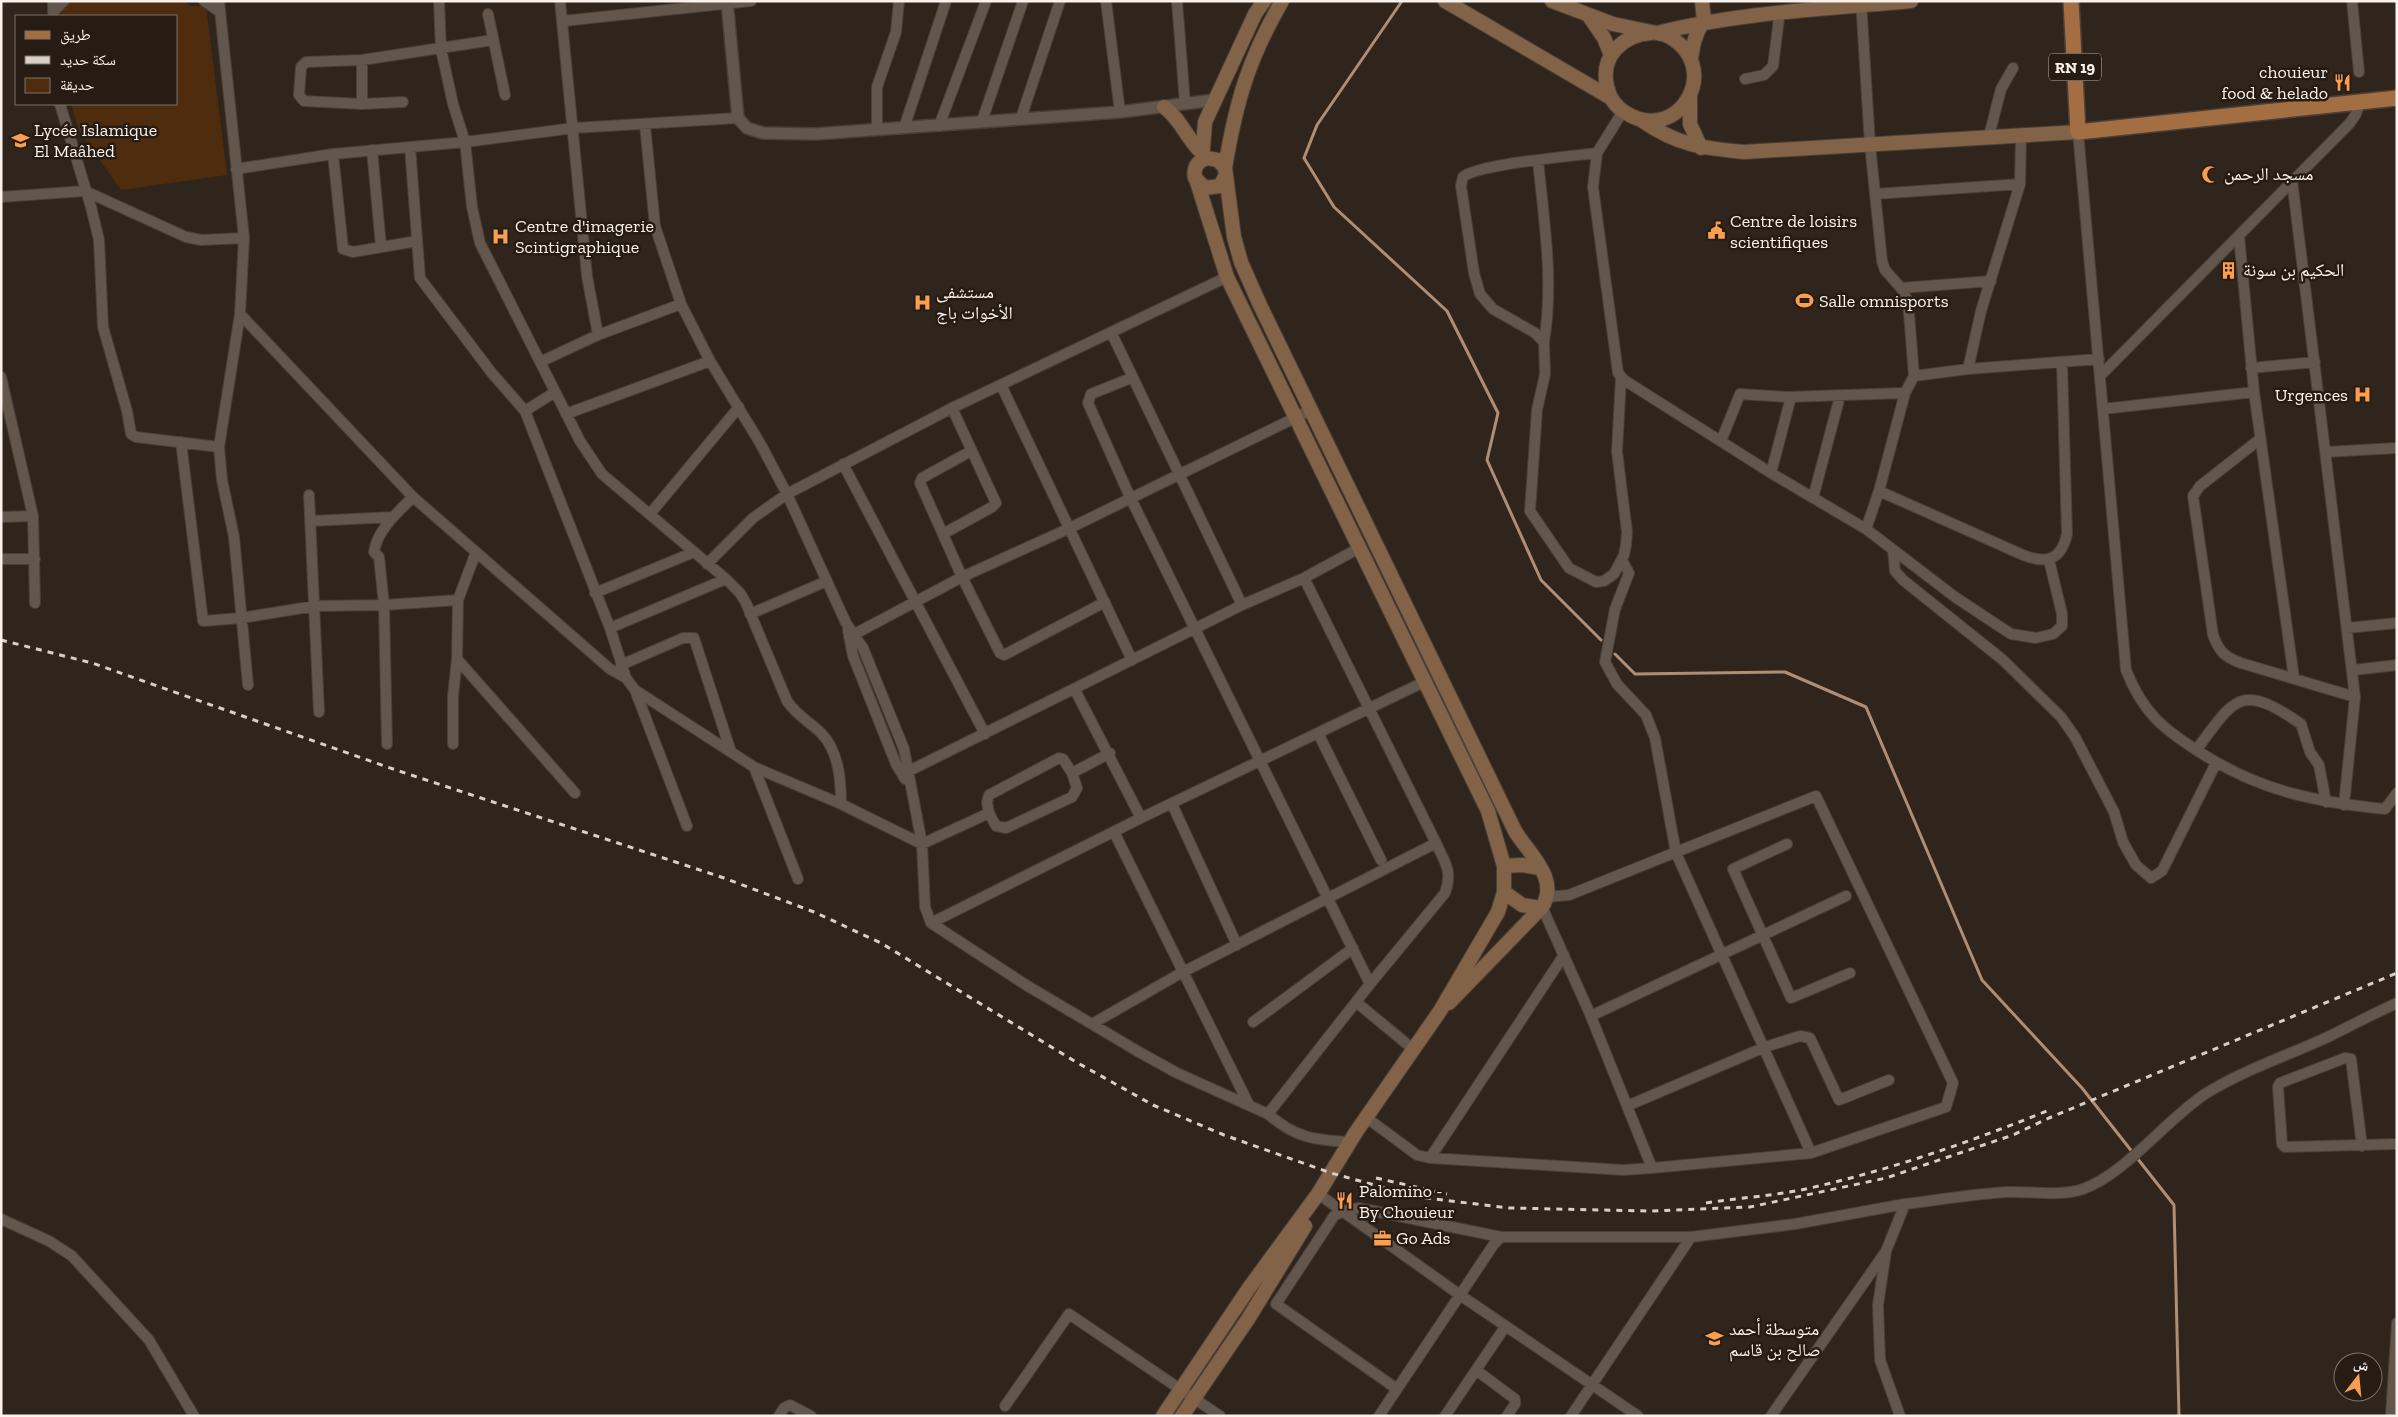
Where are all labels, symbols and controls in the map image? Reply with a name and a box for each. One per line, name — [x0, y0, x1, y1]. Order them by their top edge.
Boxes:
legend — [15, 15, 178, 105]
text: طريق — [60, 26, 91, 45]
text: سكة حديد — [60, 51, 116, 69]
road number: RN 19 — [2049, 54, 2101, 80]
place label: chouieur food & helado — [2222, 61, 2328, 104]
restaurant icon: chouieur food & helado — [2332, 72, 2352, 92]
text: حديقة — [60, 76, 95, 94]
place label: Lycée Islamique El Maâhed — [34, 119, 157, 162]
school or university icon: Lycée Islamique El Maâhed — [10, 130, 30, 150]
place label: مسجد الرحمن — [2224, 163, 2314, 185]
mosque icon: مسجد الرحمن — [2200, 164, 2220, 184]
place label: Centre de loisirs scientifiques — [1730, 210, 1857, 253]
place label: Centre d'imagerie Scintigraphique — [515, 215, 654, 258]
public building icon: Centre de loisirs scientifiques — [1706, 221, 1726, 241]
hospital icon: Centre d'imagerie Scintigraphique — [491, 226, 511, 246]
place label: الحكيم بن سونة — [2243, 259, 2344, 282]
building icon: الحكيم بن سونة — [2219, 260, 2239, 280]
place label: مستشفى الأخوات باج — [936, 281, 1013, 325]
place label: Salle omnisports — [1819, 290, 1949, 312]
sports icon: Salle omnisports — [1795, 291, 1815, 311]
hospital icon: مستشفى الأخوات باج — [912, 292, 932, 312]
place label: Urgences — [2275, 384, 2348, 406]
hospital icon: Urgences — [2352, 385, 2372, 405]
place label: Palomino - By Chouieur — [1359, 1180, 1455, 1223]
restaurant icon: Palomino - By Chouieur — [1335, 1191, 1355, 1211]
place label: Go Ads — [1396, 1227, 1451, 1249]
office icon: Go Ads — [1372, 1228, 1392, 1248]
place label: متوسطة أحمد صالح بن قاسم — [1729, 1318, 1821, 1362]
school or university icon: متوسطة أحمد صالح بن قاسم — [1705, 1329, 1725, 1349]
north arrow — [2333, 1352, 2383, 1402]
text: ش — [2352, 1355, 2371, 1375]

